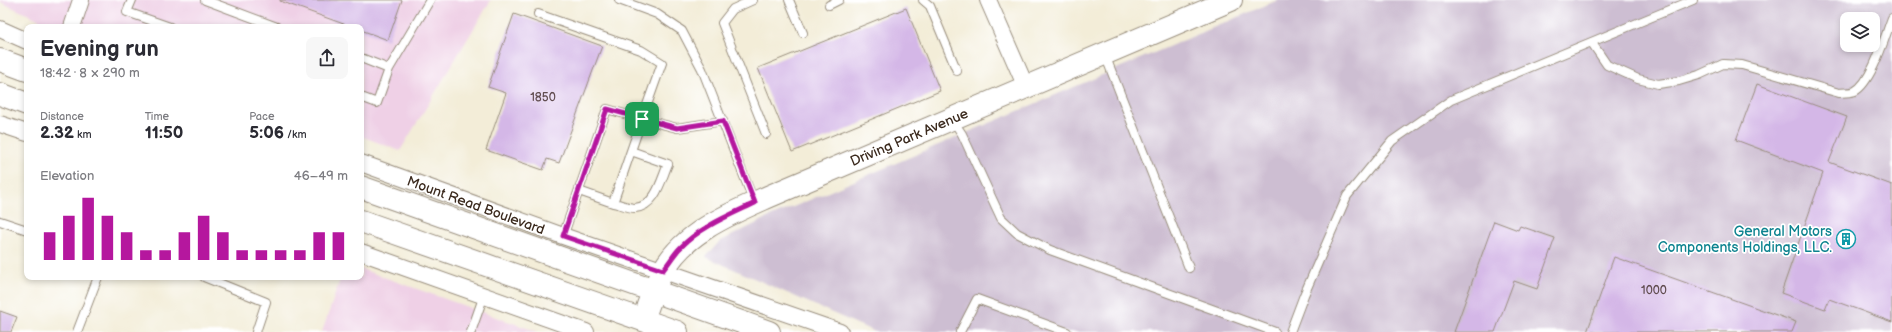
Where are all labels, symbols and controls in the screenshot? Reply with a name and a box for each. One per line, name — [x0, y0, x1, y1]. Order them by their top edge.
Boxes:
map controls — [1840, 12, 1880, 52]
button: layers — [1840, 12, 1880, 52]
text: Evening run — [40, 36, 159, 63]
button: share — [306, 37, 348, 79]
text: 18:42 · 8 × 290 m — [40, 65, 140, 81]
house number: 1850 — [530, 90, 556, 105]
pin — [625, 102, 659, 136]
street label: Driving Park Avenue — [848, 105, 971, 170]
icon: arrive — [631, 108, 653, 130]
text: Distance — [40, 110, 84, 123]
text: Time — [145, 110, 169, 123]
text: Pace — [249, 110, 274, 123]
text: 2.32 — [40, 123, 74, 143]
text: 11:50 — [145, 123, 183, 143]
text: 5:06 — [249, 123, 284, 143]
text: km — [74, 128, 92, 141]
text: /km — [284, 128, 307, 141]
text: Elevation — [40, 168, 94, 184]
text: 46–49 m — [294, 168, 348, 184]
street label: Mount Read Boulevard — [405, 173, 547, 238]
place label: General Motors Components Holdings, LLC. — [1658, 223, 1832, 256]
building icon: General Motors Components Holdings, LLC. — [1835, 228, 1857, 250]
house number: 1000 — [1641, 283, 1667, 298]

